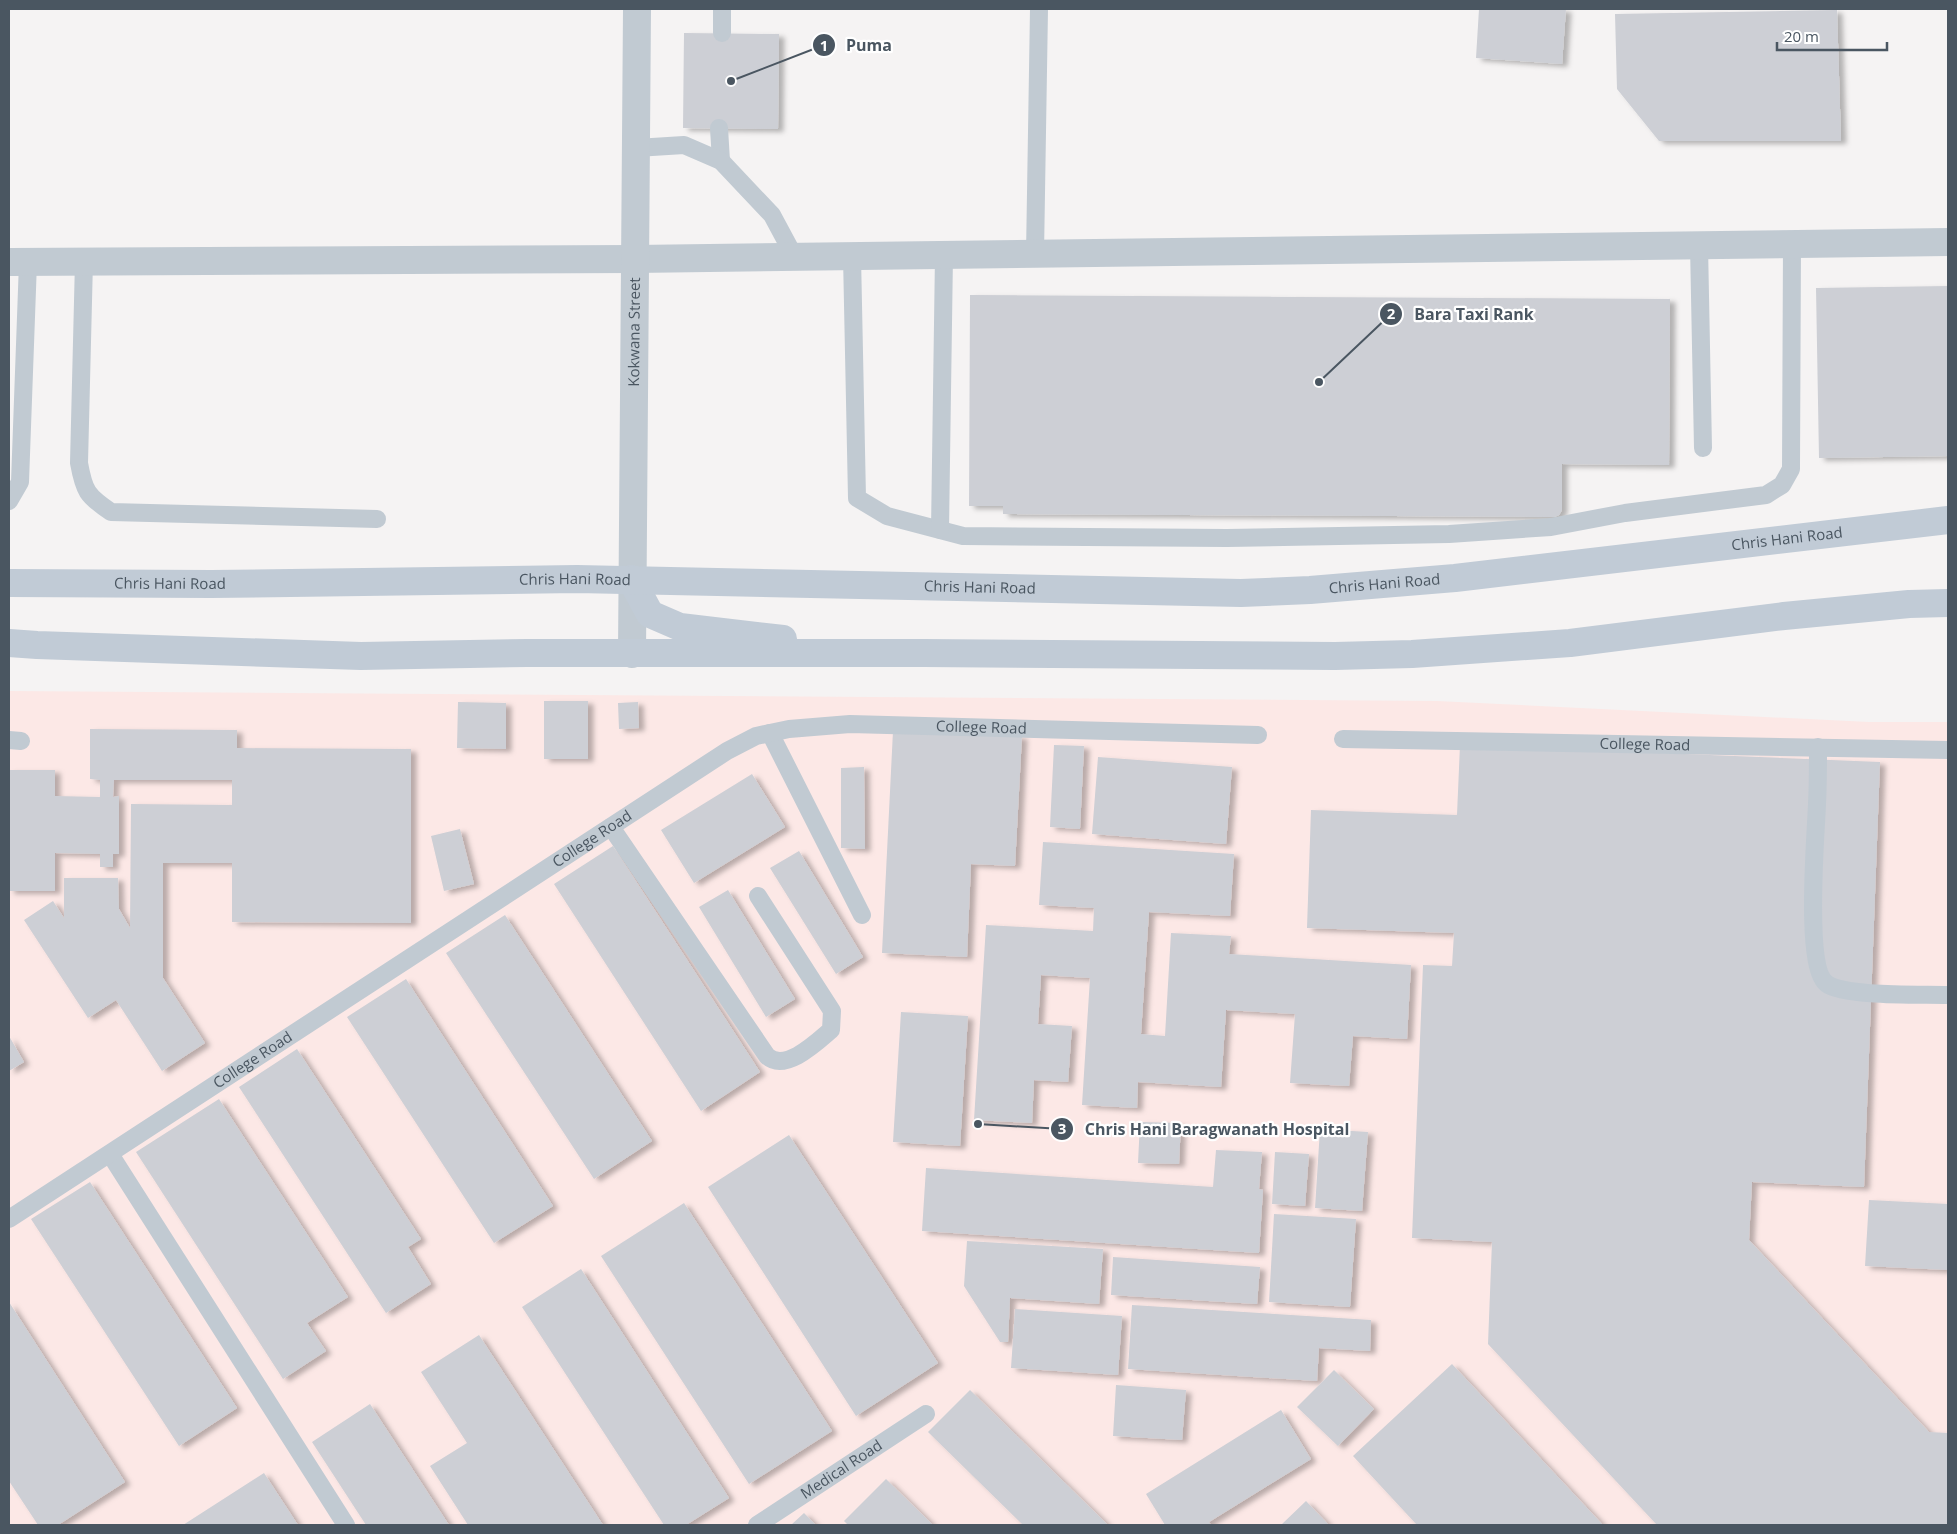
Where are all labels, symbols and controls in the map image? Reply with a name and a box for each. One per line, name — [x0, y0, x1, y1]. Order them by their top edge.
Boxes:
scale bar — [1777, 20, 1887, 52]
text: 20 m — [1784, 26, 1819, 46]
callout: Puma — [811, 30, 902, 61]
text: Puma — [846, 34, 892, 56]
text: 1 — [820, 35, 828, 55]
street label: Kokwana Street — [623, 277, 644, 387]
callout: Bara Taxi Rank — [1379, 299, 1543, 330]
text: 2 — [1387, 303, 1396, 323]
text: Bara Taxi Rank — [1414, 303, 1534, 325]
street label: Chris Hani Road — [1730, 521, 1844, 554]
street label: Chris Hani Road — [519, 568, 631, 589]
street label: Chris Hani Road — [1328, 568, 1441, 597]
street label: Chris Hani Road — [114, 573, 226, 593]
street label: Chris Hani Road — [924, 575, 1036, 598]
street label: College Road — [936, 715, 1027, 738]
street label: College Road — [1599, 733, 1691, 754]
street label: College Road — [548, 805, 635, 871]
street label: College Road — [209, 1026, 296, 1092]
callout: Chris Hani Baragwanath Hospital — [1049, 1114, 1359, 1145]
text: 3 — [1058, 1118, 1066, 1138]
text: Chris Hani Baragwanath Hospital — [1085, 1118, 1349, 1140]
street label: Medical Road — [796, 1435, 886, 1503]

